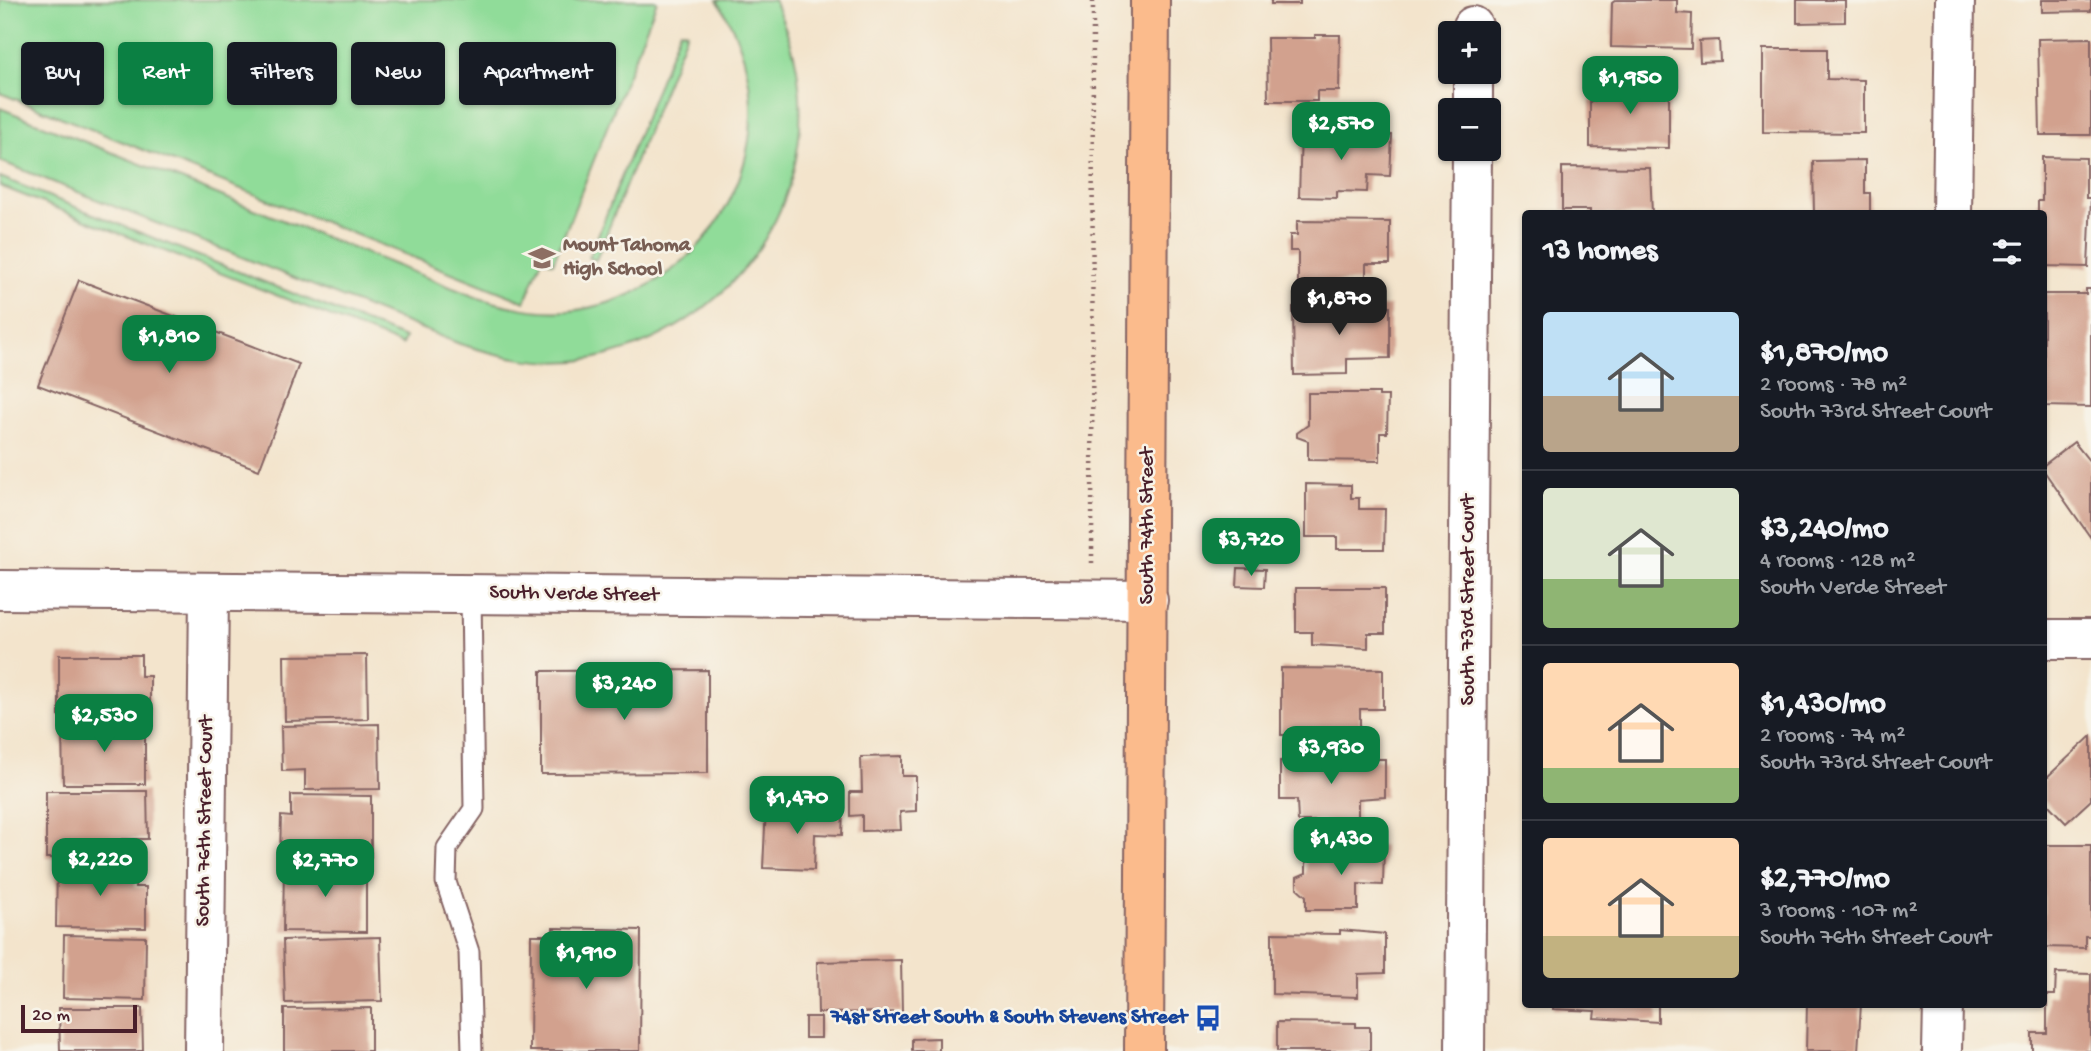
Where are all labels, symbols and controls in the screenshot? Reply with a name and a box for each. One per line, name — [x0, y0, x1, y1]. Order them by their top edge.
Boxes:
map controls — [1438, 21, 1501, 161]
button: + — [1438, 21, 1501, 84]
chip: Buy — [21, 42, 104, 105]
chip: Rent — [118, 42, 213, 105]
chip: Filters — [227, 42, 337, 105]
chip: New — [351, 42, 445, 105]
chip: Apartment — [459, 42, 616, 105]
pin: $1,950 — [1573, 57, 1687, 116]
text: $1,950 — [1598, 65, 1662, 92]
button: − — [1438, 98, 1501, 161]
pin: $2,570 — [1284, 102, 1398, 162]
text: $2,570 — [1308, 111, 1374, 138]
icon: filters — [1988, 233, 2026, 271]
place label: Mount Tahoma High School — [563, 234, 692, 283]
text: 13 homes — [1543, 235, 1657, 270]
school or university icon: Mount Tahoma High School — [527, 243, 557, 273]
pin: $1,870 — [1282, 278, 1396, 337]
text: $1,870 — [1307, 286, 1371, 313]
pin: $1,810 — [112, 316, 226, 375]
text: $1,810 — [138, 324, 200, 351]
text: $1,870/mo — [1760, 337, 1888, 372]
icon: home — [1599, 340, 1683, 424]
text: 2 rooms · 78 m² — [1760, 372, 1907, 399]
text: South 73rd Street Court — [1760, 399, 1991, 426]
street label: South 74th Street — [1136, 445, 1161, 605]
street label: South 73rd Street Court — [1457, 492, 1482, 705]
text: $3,240/mo — [1760, 513, 1888, 548]
icon: home — [1599, 516, 1683, 600]
pin: $3,720 — [1194, 518, 1308, 578]
text: $3,720 — [1218, 527, 1284, 554]
text: 4 rooms · 128 m² — [1760, 548, 1915, 575]
text: South Verde Street — [1760, 575, 1946, 602]
street label: South Verde Street — [489, 581, 661, 609]
pin: $3,240 — [567, 662, 681, 722]
text: $3,240 — [592, 671, 656, 698]
text: $1,430/mo — [1760, 688, 1886, 723]
icon: home — [1599, 691, 1683, 775]
pin: $2,530 — [47, 694, 161, 754]
text: $2,530 — [71, 703, 137, 730]
street label: South 76th Street Court — [192, 713, 220, 927]
text: 2 rooms · 74 m² — [1760, 723, 1905, 750]
pin: $3,930 — [1274, 726, 1388, 786]
text: $3,930 — [1298, 735, 1364, 762]
text: South 73rd Street Court — [1760, 750, 1991, 777]
pin: $1,470 — [740, 776, 854, 836]
text: $1,470 — [766, 785, 828, 812]
pin: $1,430 — [1284, 818, 1398, 877]
text: $1,430 — [1310, 826, 1372, 853]
pin: $2,220 — [43, 838, 157, 898]
pin: $2,770 — [268, 839, 382, 899]
text: $2,220 — [68, 847, 132, 874]
text: $2,770 — [292, 848, 358, 875]
text: $2,770/mo — [1760, 863, 1890, 898]
icon: home — [1599, 866, 1683, 950]
text: 3 rooms · 107 m² — [1760, 898, 1918, 925]
text: South 76th Street Court — [1760, 925, 1991, 952]
pin: $1,910 — [529, 932, 643, 991]
text: $1,910 — [556, 940, 616, 967]
scale bar — [21, 1002, 136, 1034]
bus stop icon: 74st Street South & South Stevens Street — [1193, 1003, 1223, 1033]
text: 20 m — [32, 1005, 70, 1028]
place label: 74st Street South & South Stevens Street — [830, 1006, 1189, 1031]

